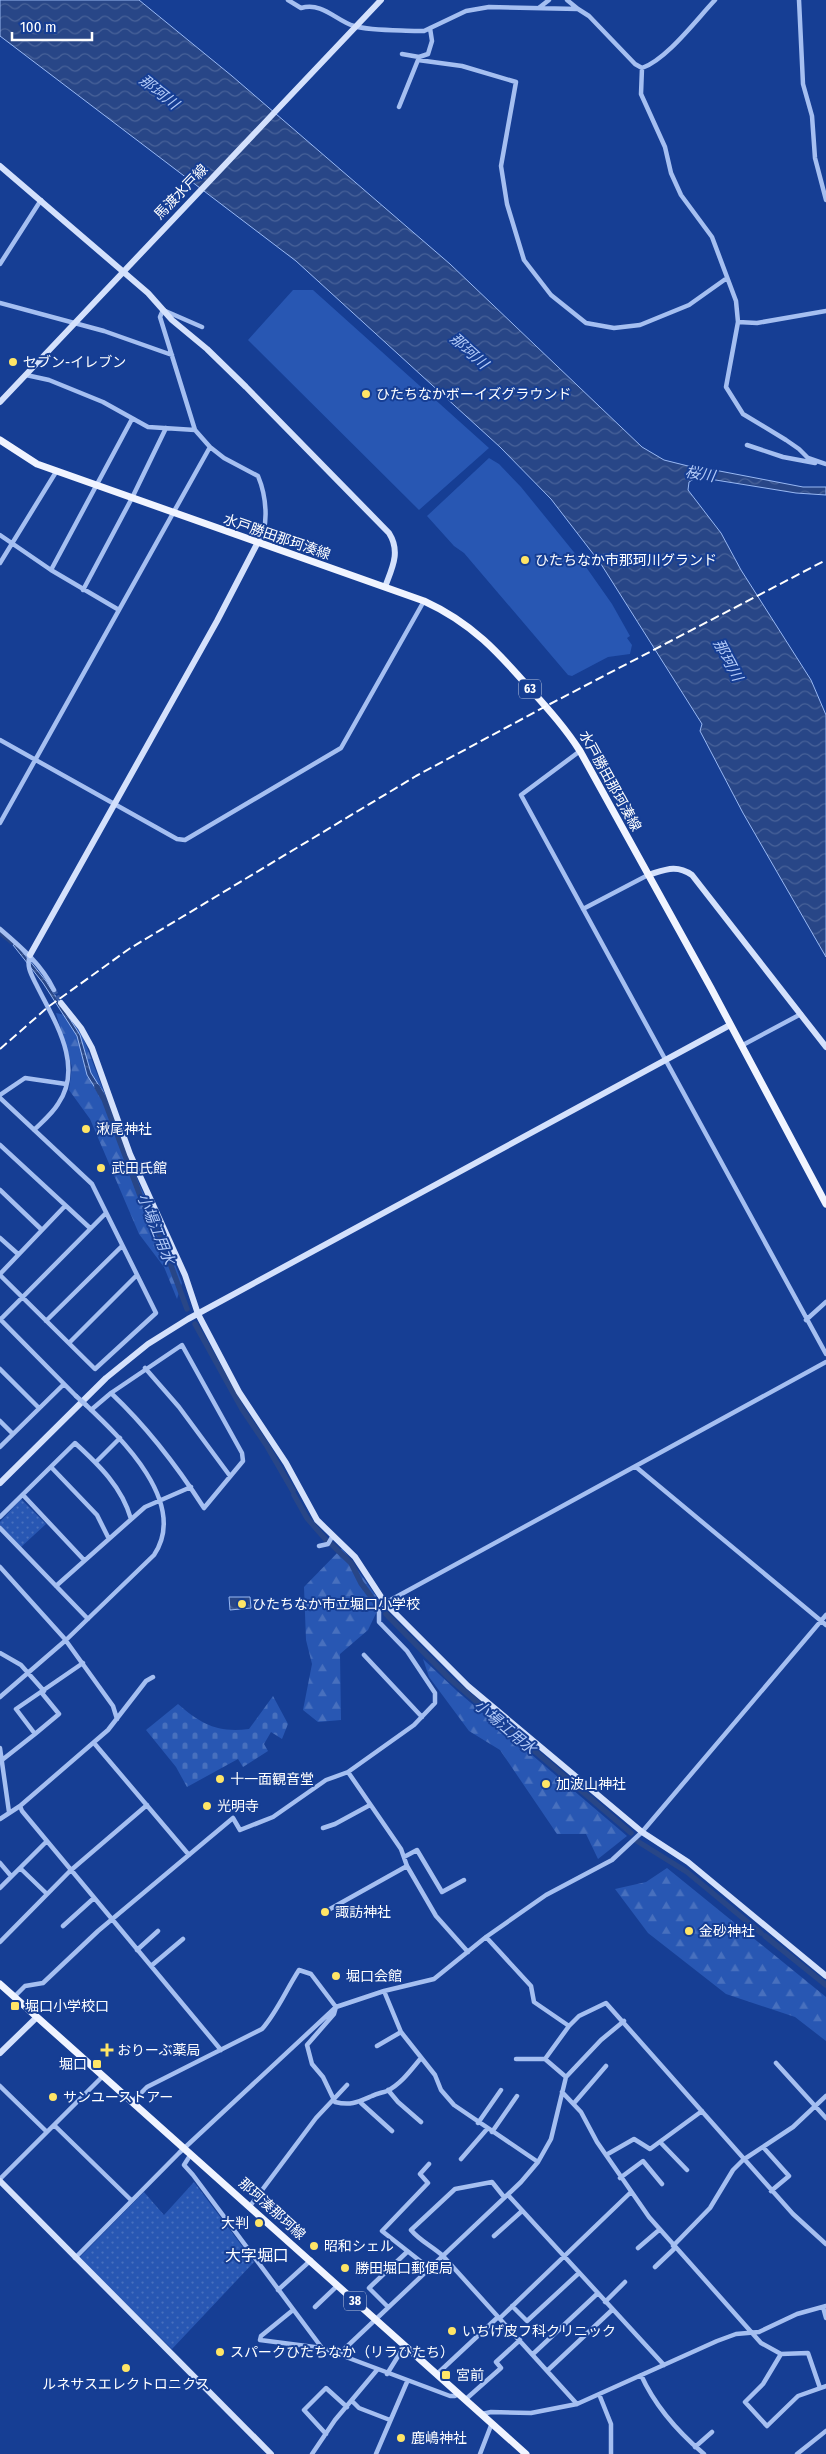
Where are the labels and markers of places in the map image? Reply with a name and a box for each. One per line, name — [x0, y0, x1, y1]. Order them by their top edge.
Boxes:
place label: セブン-イレブン — [23, 354, 126, 371]
marker: セブン-イレブン — [7, 356, 19, 368]
place label: ひたちなかボーイズグラウンド — [376, 386, 572, 403]
marker: ひたちなかボーイズグラウンド — [360, 388, 372, 400]
place label: ひたちなか市那珂川グランド — [535, 552, 717, 569]
marker: ひたちなか市那珂川グランド — [519, 554, 531, 566]
place label: 湫尾神社 — [96, 1121, 152, 1138]
marker: 湫尾神社 — [80, 1123, 92, 1135]
place label: 武田氏館 — [111, 1160, 167, 1177]
marker: 武田氏館 — [95, 1162, 107, 1174]
place label: ひたちなか市立堀口小学校 — [252, 1596, 420, 1613]
marker: ひたちなか市立堀口小学校 — [236, 1598, 248, 1610]
place label: 十一面観音堂 — [230, 1771, 314, 1788]
marker: 十一面観音堂 — [214, 1773, 226, 1785]
place label: 加波山神社 — [556, 1776, 626, 1793]
marker: 加波山神社 — [540, 1778, 552, 1790]
place label: 光明寺 — [217, 1798, 259, 1815]
marker: 光明寺 — [201, 1800, 213, 1812]
place label: 諏訪神社 — [335, 1904, 391, 1921]
marker: 諏訪神社 — [319, 1906, 331, 1918]
place label: 金砂神社 — [699, 1923, 755, 1940]
marker: 金砂神社 — [683, 1925, 695, 1937]
place label: 堀口会館 — [346, 1968, 402, 1985]
marker: 堀口会館 — [330, 1970, 342, 1982]
place label: 堀口小学校口 — [25, 1998, 109, 2015]
marker: 堀口小学校口 — [9, 2000, 21, 2012]
place label: おりーぶ薬局 — [117, 2042, 200, 2059]
marker: おりーぶ薬局 — [101, 2044, 113, 2056]
place label: 堀口 — [59, 2056, 87, 2073]
marker: 堀口 — [91, 2058, 103, 2070]
place label: サンユーストアー — [63, 2089, 173, 2106]
marker: サンユーストアー — [47, 2091, 59, 2103]
place label: 大判 — [221, 2215, 249, 2232]
marker: 大判 — [253, 2217, 265, 2229]
place label: 昭和シェル — [324, 2238, 394, 2255]
marker: 昭和シェル — [308, 2240, 320, 2252]
place label: 勝田堀口郵便局 — [355, 2260, 453, 2277]
marker: 勝田堀口郵便局 — [339, 2262, 351, 2274]
place label: いちげ皮フ科クリニック — [462, 2323, 616, 2340]
marker: いちげ皮フ科クリニック — [446, 2325, 458, 2337]
place label: スパークひたちなか（リラひたち） — [230, 2344, 454, 2361]
marker: スパークひたちなか（リラひたち） — [214, 2346, 226, 2358]
marker: ルネサスエレクトロニクス — [120, 2362, 132, 2374]
place label: 宮前 — [456, 2367, 484, 2384]
marker: 宮前 — [440, 2369, 452, 2381]
place label: ルネサスエレクトロニクス — [42, 2376, 210, 2393]
place label: 鹿嶋神社 — [411, 2430, 467, 2447]
marker: 鹿嶋神社 — [395, 2432, 407, 2444]

